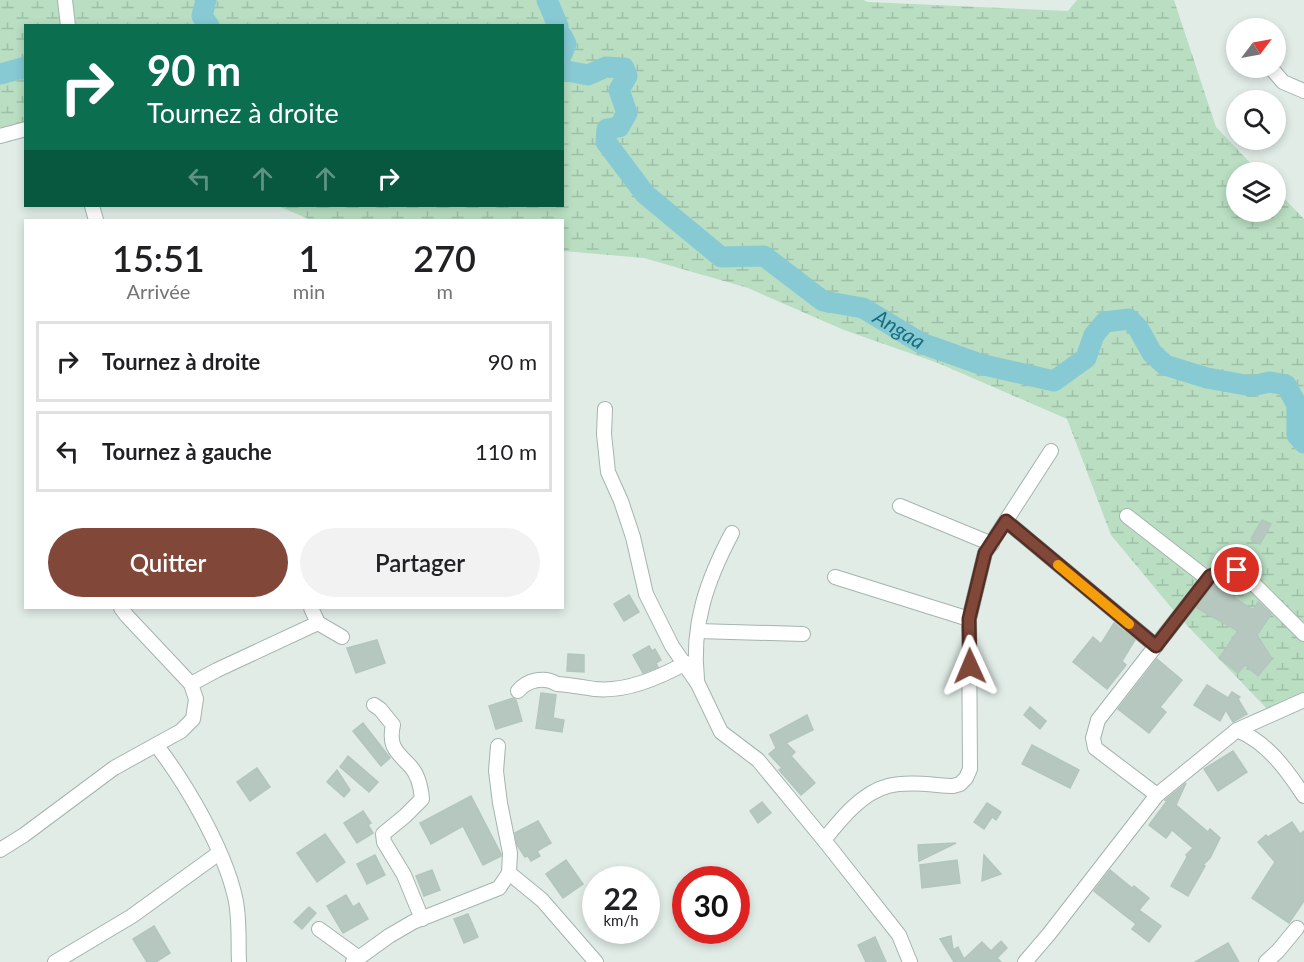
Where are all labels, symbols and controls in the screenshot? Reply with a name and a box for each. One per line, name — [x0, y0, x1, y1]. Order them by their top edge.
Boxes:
north arrow — [1226, 18, 1286, 78]
map controls — [1226, 18, 1286, 222]
text: 90 m — [147, 45, 241, 95]
icon: right — [48, 48, 126, 126]
button: search — [1226, 90, 1286, 150]
text: Tournez à droite — [147, 96, 339, 129]
icon: left — [183, 162, 216, 195]
icon: ahead — [246, 162, 279, 195]
icon: ahead — [309, 162, 342, 195]
icon: right — [372, 162, 405, 195]
button: layers — [1226, 162, 1286, 222]
text: 15:51 — [112, 236, 205, 280]
text: 1 — [299, 236, 319, 280]
text: 270 — [413, 236, 476, 280]
text: Arrivée — [126, 279, 190, 303]
text: min — [293, 279, 325, 303]
text: m — [436, 279, 453, 303]
water label: Angaa — [868, 303, 930, 353]
icon: right — [51, 345, 84, 378]
text: Tournez à droite — [102, 348, 260, 375]
text: 90 m — [488, 348, 537, 375]
icon: left — [51, 435, 84, 468]
text: Tournez à gauche — [102, 438, 272, 465]
text: 110 m — [475, 438, 537, 465]
button: Quitter — [48, 528, 288, 597]
button: Partager — [300, 528, 540, 597]
pin — [1211, 544, 1262, 595]
icon: arrive — [1220, 553, 1253, 586]
position arrow — [938, 634, 1002, 698]
speed limit sign: 30 — [672, 866, 750, 944]
text: 22 — [604, 880, 638, 916]
text: km/h — [603, 911, 639, 929]

